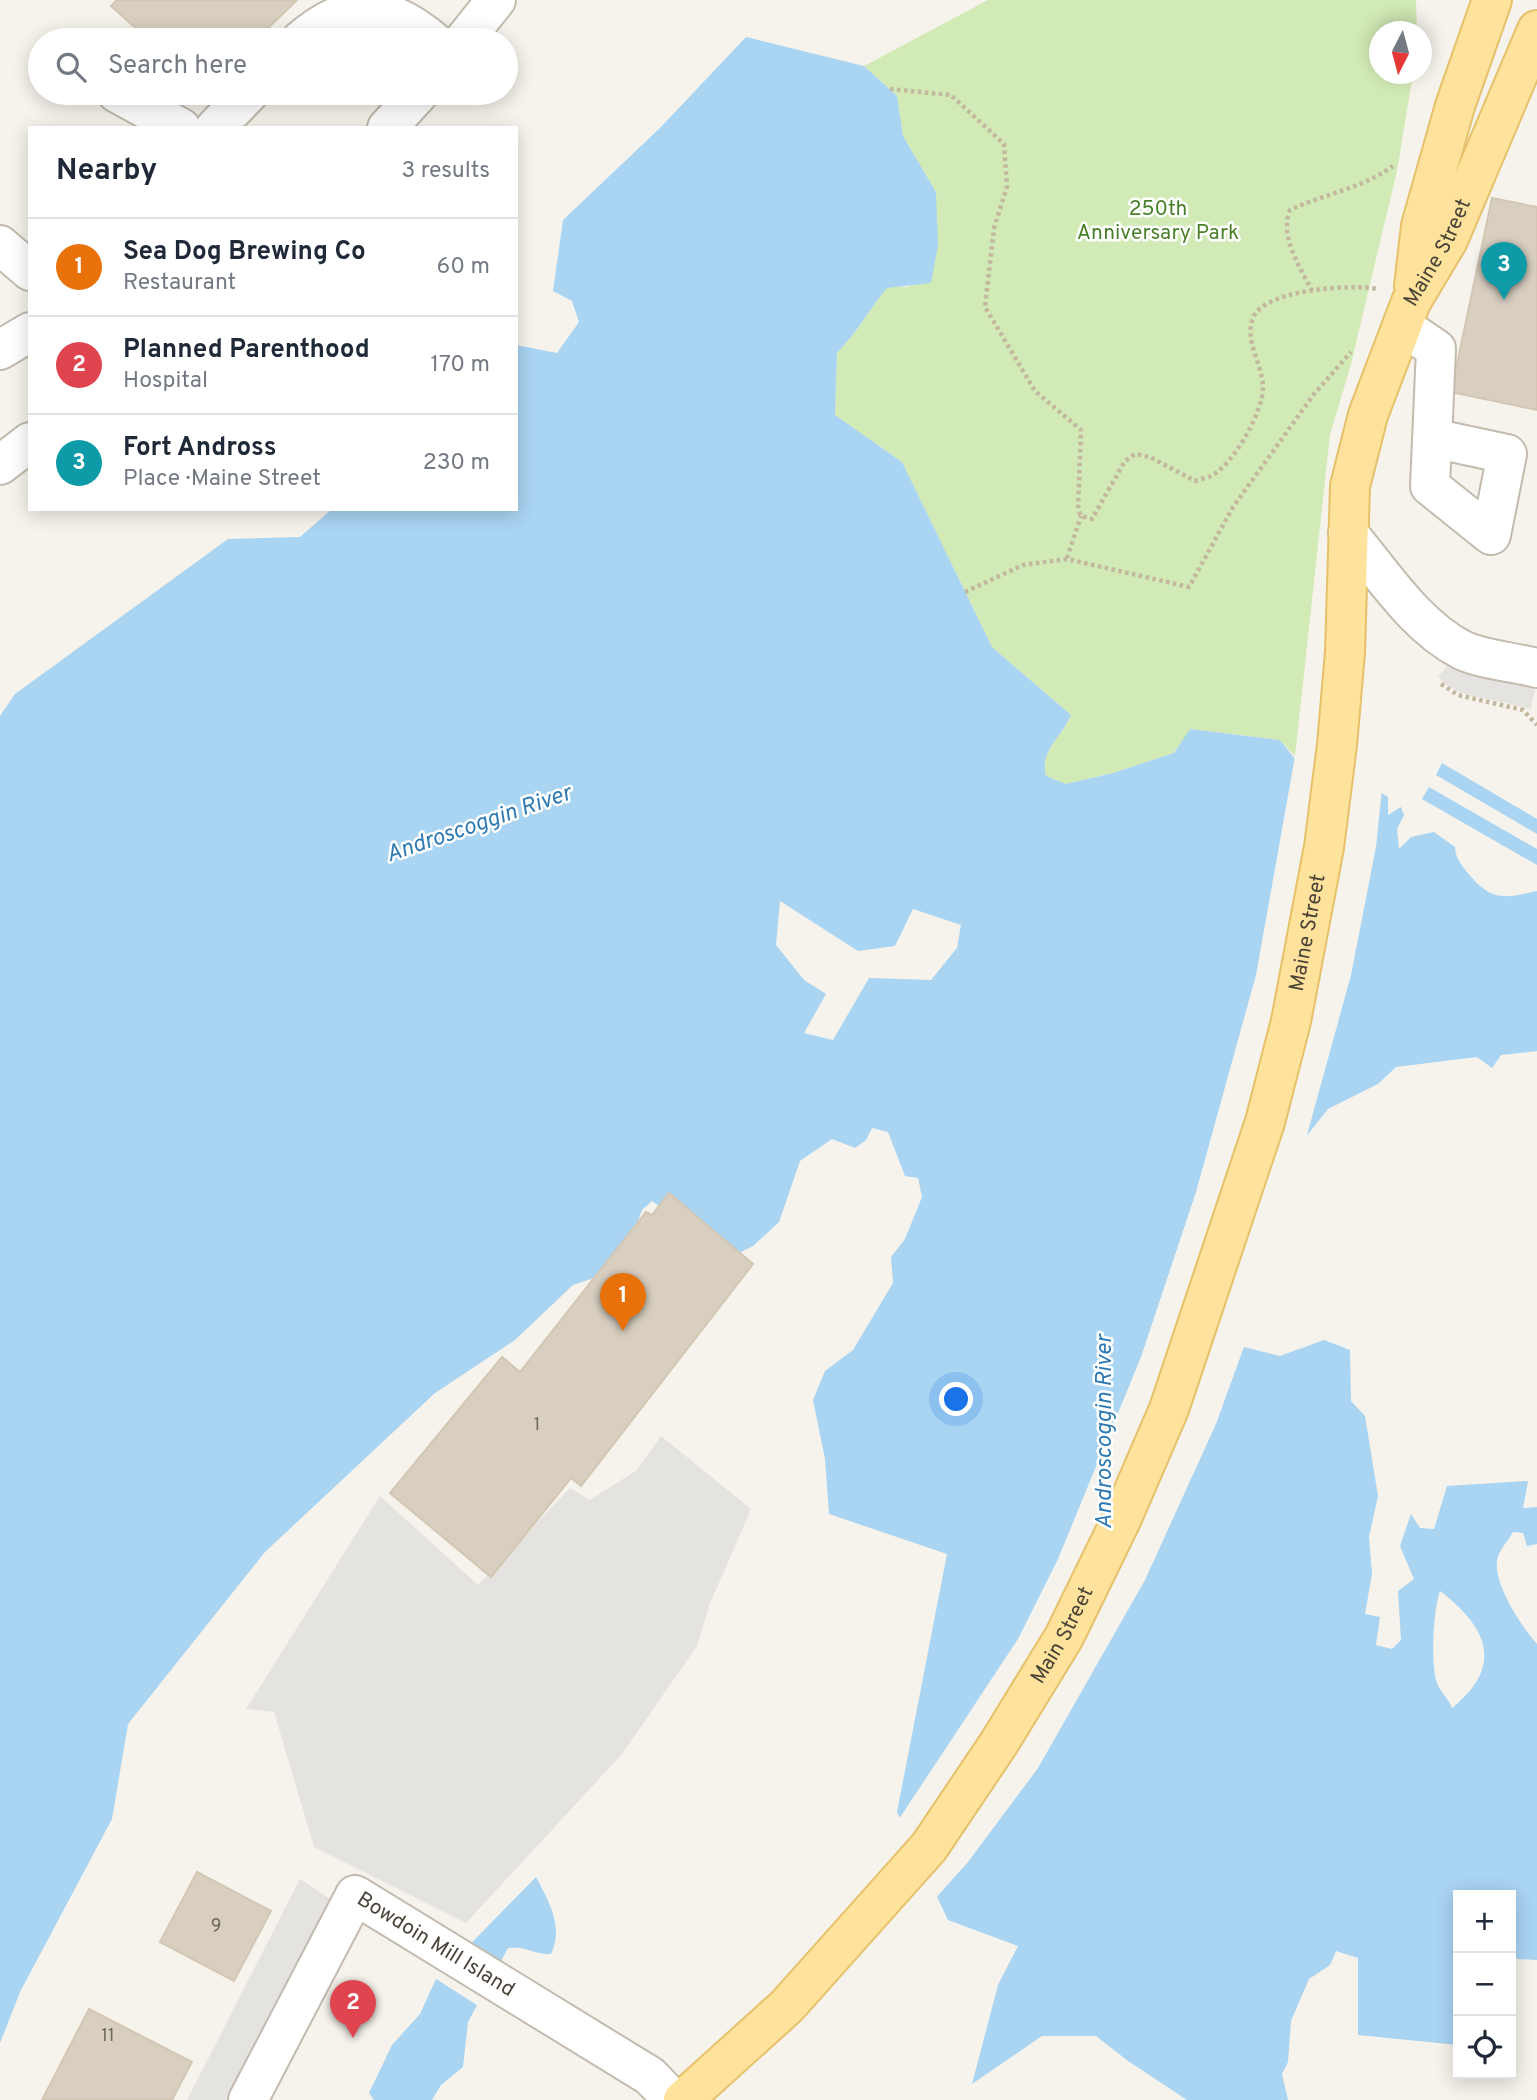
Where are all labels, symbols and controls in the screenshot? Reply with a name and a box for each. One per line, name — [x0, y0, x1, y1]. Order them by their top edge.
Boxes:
north arrow — [1369, 21, 1432, 84]
search box — [28, 28, 518, 105]
icon: search — [52, 48, 90, 86]
text: Search here — [108, 50, 247, 83]
text: Nearby — [56, 153, 157, 190]
text: 3 results — [401, 157, 490, 186]
street label: Maine Street — [1398, 195, 1477, 312]
park label: 250th Anniversary Park — [1077, 196, 1239, 247]
text: Sea Dog Brewing Co — [123, 236, 366, 269]
pin: 3 — [1481, 242, 1527, 300]
text: 1 — [74, 253, 84, 282]
text: 60 m — [437, 253, 490, 282]
text: Restaurant — [123, 269, 236, 298]
text: Planned Parenthood — [123, 334, 370, 367]
text: 2 — [72, 351, 86, 380]
text: 170 m — [431, 351, 490, 380]
text: Hospital — [123, 367, 208, 396]
text: Fort Andross — [123, 432, 277, 465]
text: 3 — [72, 449, 86, 478]
text: 230 m — [423, 449, 490, 478]
text: Place · Maine Street — [123, 465, 321, 494]
water label: Androscoggin River — [382, 779, 578, 870]
street label: Maine Street — [1283, 872, 1332, 994]
pin: 1 — [600, 1273, 646, 1331]
water label: Androscoggin River — [1091, 1333, 1120, 1529]
your location — [939, 1382, 973, 1416]
house number: 1 — [534, 1414, 540, 1437]
street label: Main Street — [1025, 1582, 1100, 1689]
street label: Bowdoin Mill Island — [352, 1886, 520, 2003]
map controls — [1453, 1890, 1516, 2079]
button: + — [1453, 1890, 1516, 1953]
house number: 9 — [211, 1915, 221, 1938]
button: − — [1453, 1953, 1516, 2016]
pin: 2 — [330, 1980, 376, 2038]
button: locate — [1453, 2016, 1516, 2079]
house number: 11 — [101, 2025, 115, 2048]

